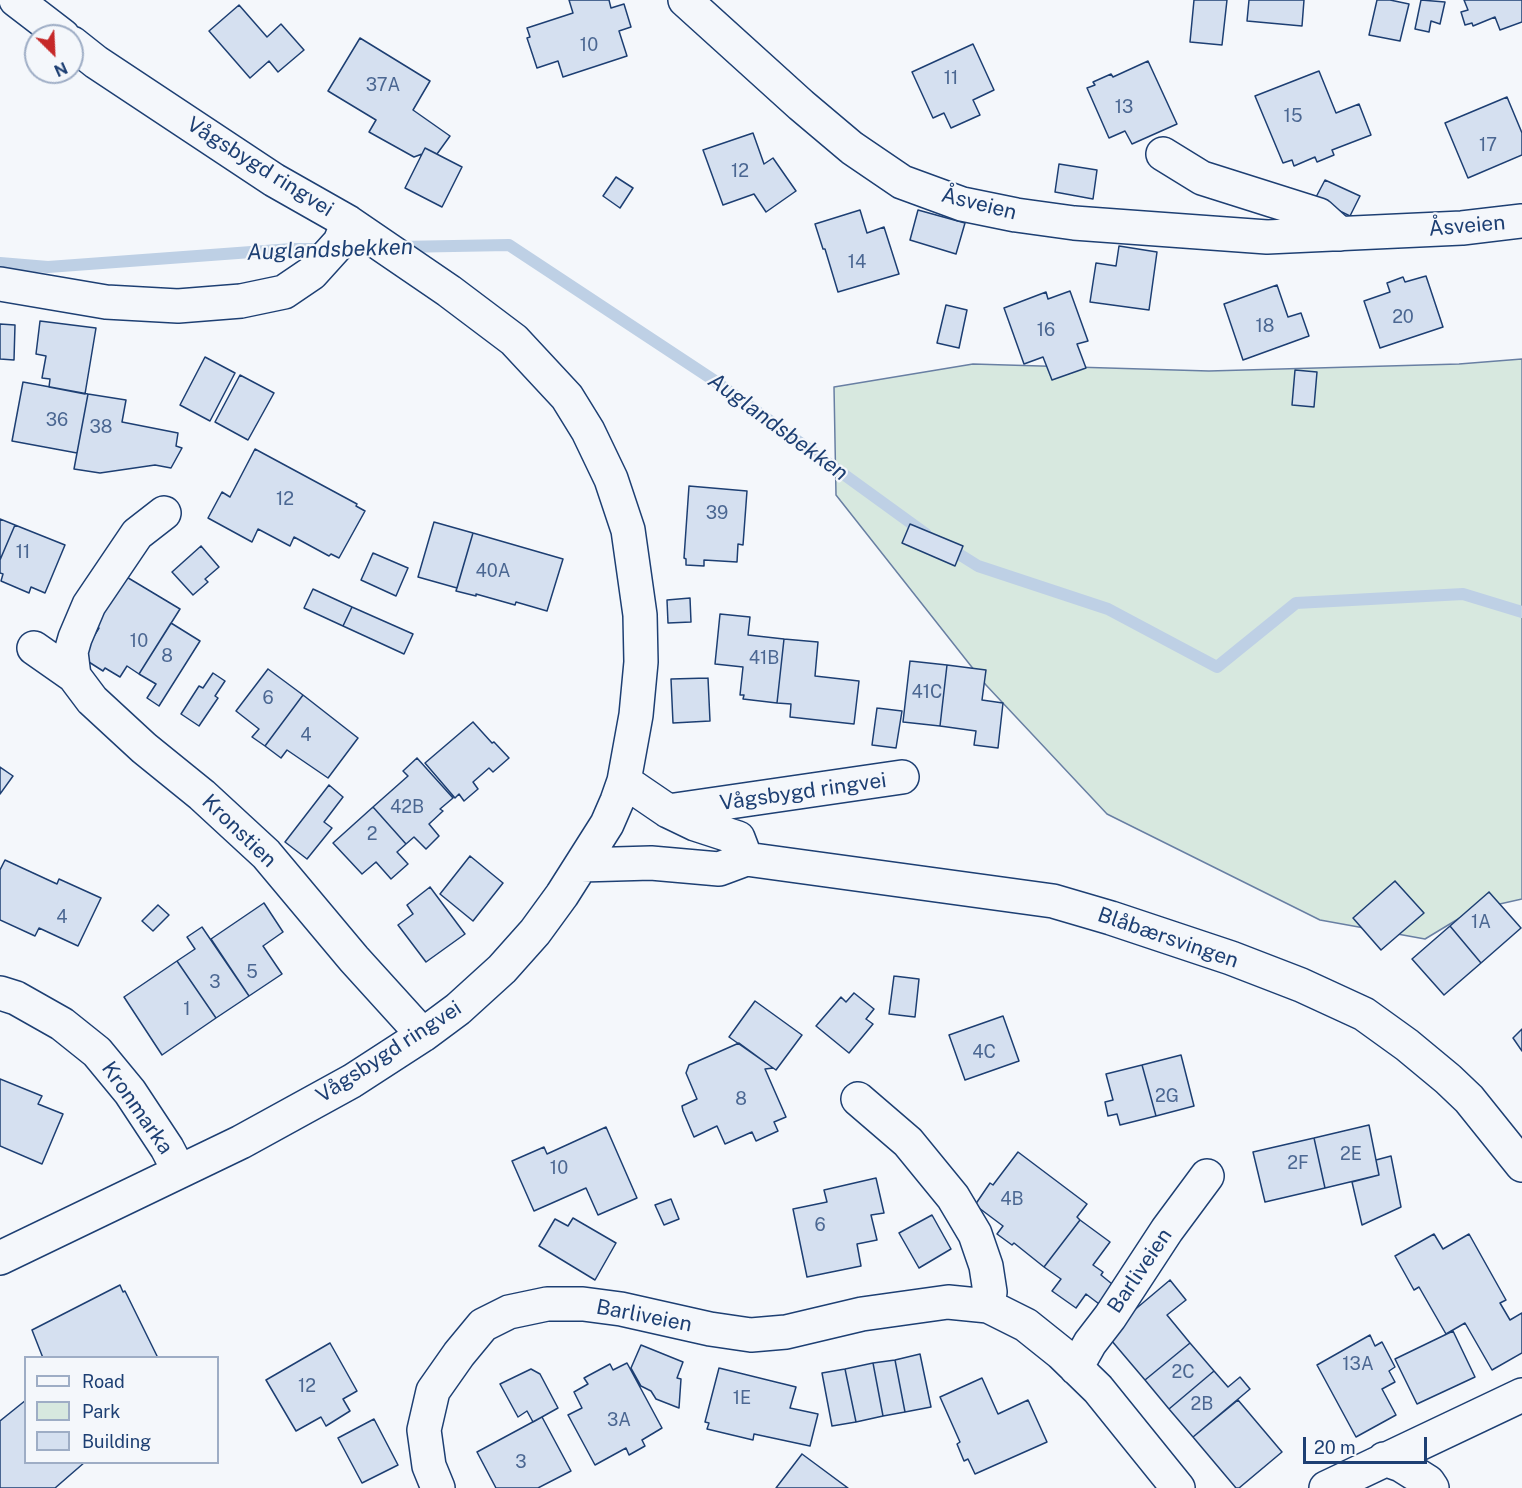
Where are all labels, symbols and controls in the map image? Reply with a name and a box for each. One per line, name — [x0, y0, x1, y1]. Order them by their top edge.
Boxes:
north arrow — [24, 24, 84, 84]
house number: 10 — [580, 34, 598, 56]
text: N — [51, 58, 70, 80]
house number: 11 — [944, 67, 958, 89]
house number: 37A — [366, 74, 400, 96]
house number: 13 — [1115, 96, 1133, 118]
house number: 15 — [1284, 105, 1302, 127]
street label: Vågsbygd ringvei — [182, 112, 338, 222]
house number: 17 — [1479, 134, 1497, 156]
house number: 12 — [731, 160, 749, 182]
street label: Åsveien — [939, 182, 1019, 226]
street label: Åsveien — [1428, 210, 1506, 242]
water label: Auglandsbekken — [246, 234, 414, 266]
house number: 14 — [848, 251, 866, 273]
house number: 20 — [1392, 306, 1414, 328]
house number: 18 — [1256, 315, 1274, 337]
house number: 16 — [1037, 319, 1055, 341]
water label: Auglandsbekken — [703, 367, 853, 487]
house number: 36 — [46, 409, 68, 431]
house number: 38 — [90, 416, 112, 438]
house number: 12 — [276, 488, 294, 510]
house number: 39 — [706, 502, 728, 524]
house number: 11 — [16, 541, 30, 563]
house number: 40A — [475, 560, 511, 582]
house number: 10 — [130, 630, 148, 652]
house number: 8 — [161, 645, 173, 667]
house number: 41B — [749, 647, 779, 669]
house number: 41C — [911, 681, 943, 703]
house number: 6 — [262, 687, 274, 709]
house number: 4 — [300, 724, 312, 746]
street label: Vågsbygd ringvei — [718, 768, 888, 816]
street label: Kronstien — [196, 789, 282, 873]
house number: 42B — [390, 796, 424, 818]
house number: 2 — [367, 823, 377, 845]
street label: Blåbærsvingen — [1094, 902, 1242, 974]
house number: 4 — [56, 906, 68, 928]
house number: 1A — [1471, 911, 1491, 933]
house number: 5 — [246, 961, 258, 983]
house number: 3 — [209, 971, 221, 993]
street label: Vågsbygd ringvei — [312, 996, 466, 1108]
house number: 1 — [183, 998, 191, 1020]
house number: 4C — [972, 1041, 996, 1063]
street label: Kronmarka — [96, 1057, 178, 1159]
house number: 2G — [1155, 1085, 1179, 1107]
house number: 8 — [735, 1088, 747, 1110]
house number: 2E — [1340, 1143, 1362, 1165]
house number: 2F — [1287, 1152, 1309, 1174]
house number: 10 — [550, 1157, 568, 1179]
house number: 4B — [1000, 1188, 1024, 1210]
house number: 6 — [814, 1214, 826, 1236]
street label: Barliveien — [1102, 1224, 1178, 1318]
street label: Barliveien — [594, 1294, 694, 1338]
house number: 13A — [1342, 1353, 1374, 1375]
legend — [24, 1356, 219, 1464]
house number: 2C — [1171, 1361, 1195, 1383]
text: Road — [82, 1371, 125, 1392]
house number: 12 — [298, 1375, 316, 1397]
house number: 1E — [733, 1387, 751, 1409]
house number: 2B — [1191, 1393, 1213, 1415]
text: Park — [82, 1401, 120, 1422]
house number: 3A — [607, 1409, 631, 1431]
scale bar — [1306, 1425, 1430, 1463]
text: Building — [82, 1431, 151, 1452]
text: 20 m — [1314, 1437, 1356, 1458]
house number: 3 — [515, 1451, 527, 1473]

